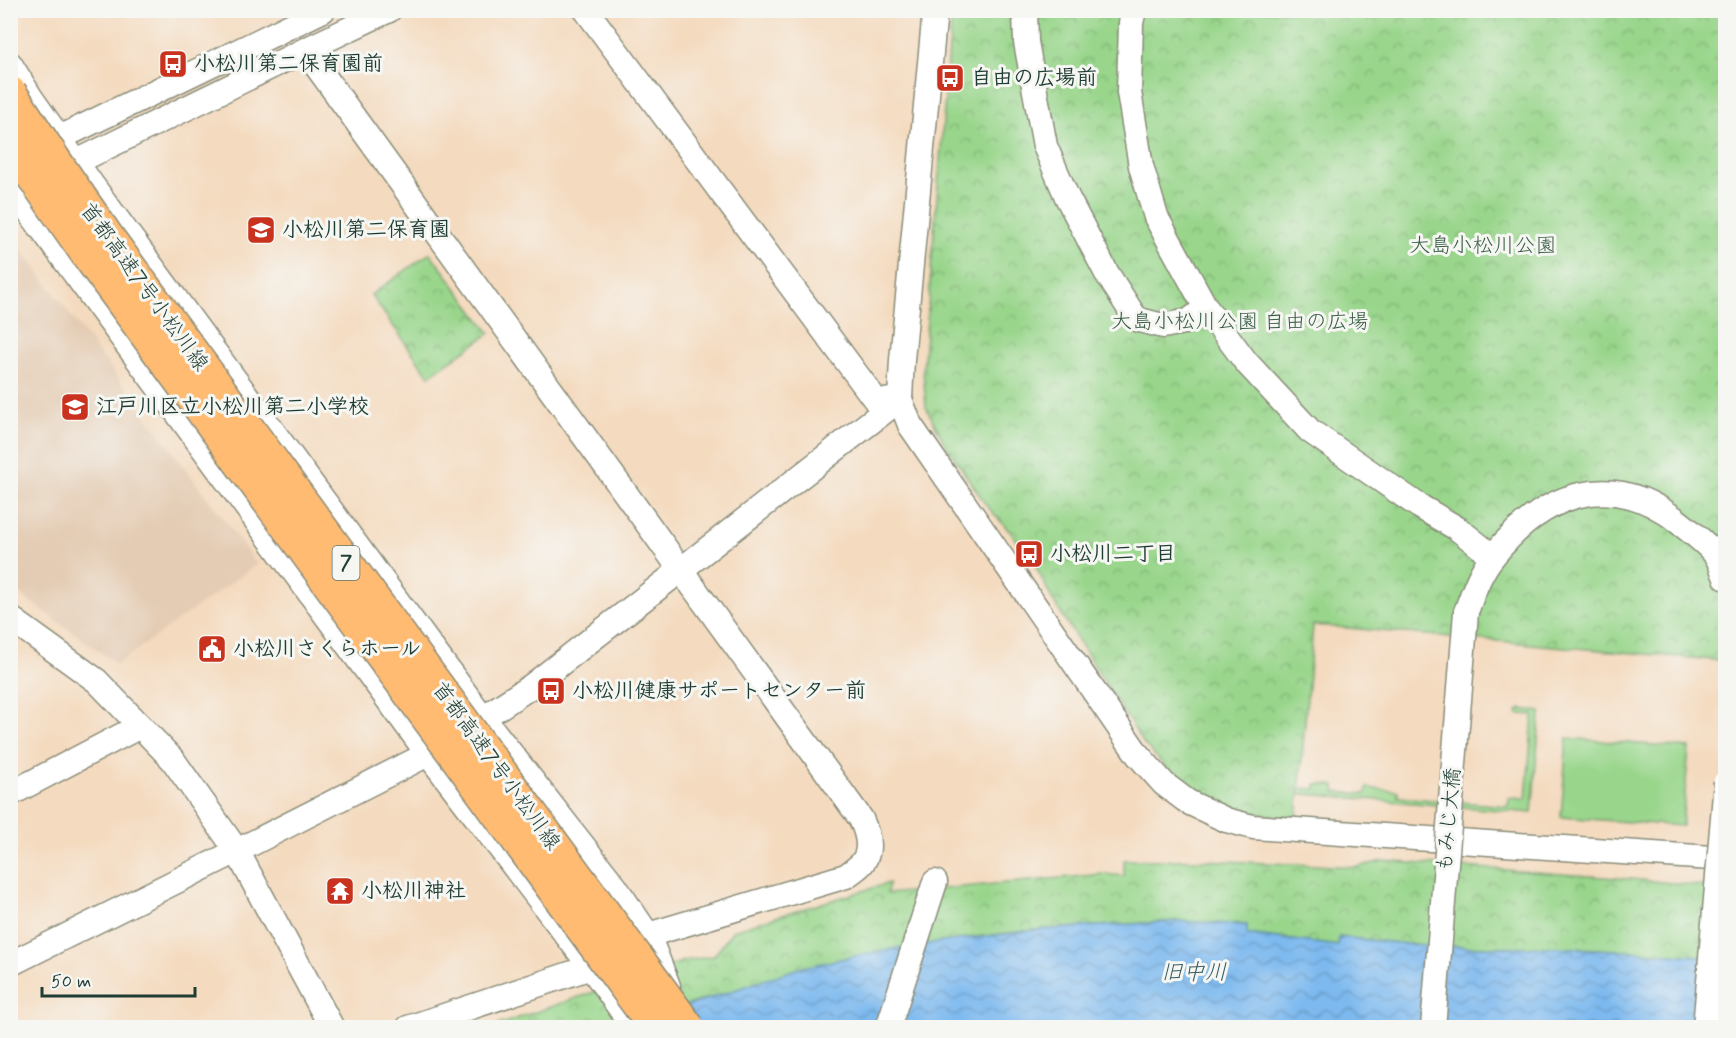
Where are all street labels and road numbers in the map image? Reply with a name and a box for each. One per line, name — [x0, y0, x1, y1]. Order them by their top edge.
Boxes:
street label: 首都高速7号小松川線 — [73, 197, 215, 377]
road number: 7 — [332, 546, 360, 580]
street label: 首都高速7号小松川線 — [425, 676, 567, 856]
street label: もみじ大橋 — [1430, 766, 1468, 874]

